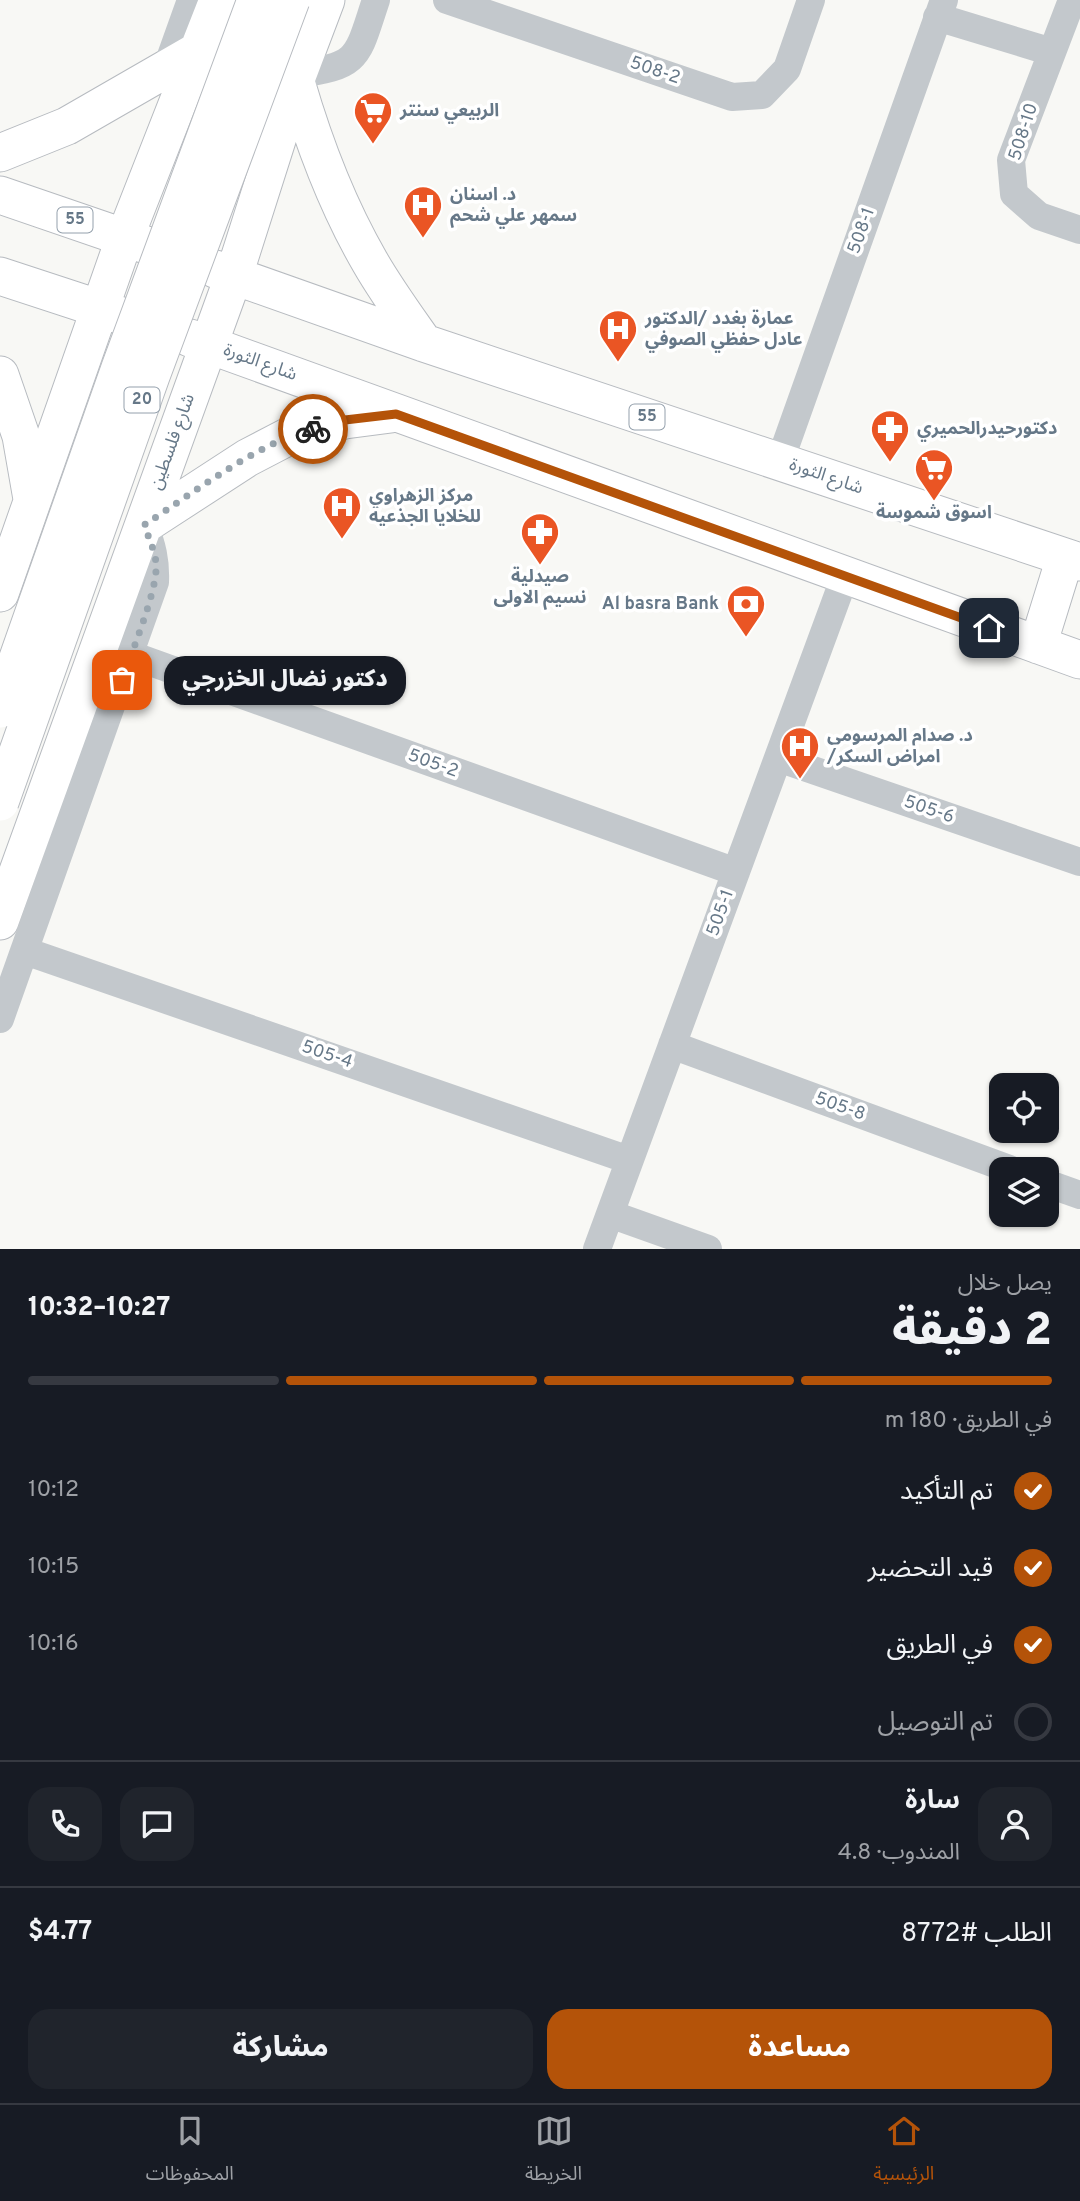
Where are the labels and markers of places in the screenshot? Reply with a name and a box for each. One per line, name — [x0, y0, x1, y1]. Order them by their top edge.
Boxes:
supermarket icon: الربيعي سنتر — [352, 90, 394, 145]
place label: الربيعي سنتر — [399, 100, 499, 124]
hospital icon: د. اسنان سمهر علي شحم — [402, 184, 444, 239]
place label: د. اسنان سمهر علي شحم — [450, 184, 577, 229]
hospital icon: عمارة بغدد /الدكتور عادل حفظي الصوفي — [597, 308, 639, 363]
place label: عمارة بغدد /الدكتور عادل حفظي الصوفي — [644, 308, 803, 353]
pharmacy icon: دكتورحيدرالحميري — [869, 408, 911, 463]
place label: دكتورحيدرالحميري — [917, 418, 1057, 442]
supermarket icon: اسوق شموسة — [913, 447, 955, 502]
hospital icon: مركز الزهراوي للخلايا الجذعيه — [321, 485, 363, 540]
place label: مركز الزهراوي للخلايا الجذعيه — [369, 485, 481, 529]
place label: اسوق شموسة — [876, 502, 992, 525]
pharmacy icon: صيدلية نسيم الاولى — [519, 511, 561, 566]
place label: صيدلية نسيم الاولى — [494, 566, 586, 610]
bank icon: Al basra Bank — [725, 583, 767, 638]
place label: Al basra Bank — [602, 593, 719, 616]
pin — [959, 598, 1019, 658]
pin — [92, 650, 152, 710]
callout: دكتور نضال الخزرجي — [164, 656, 406, 704]
hospital icon: د. صدام المرسومي /امراض السكر — [779, 725, 821, 780]
place label: د. صدام المرسومي /امراض السكر — [826, 725, 973, 769]

